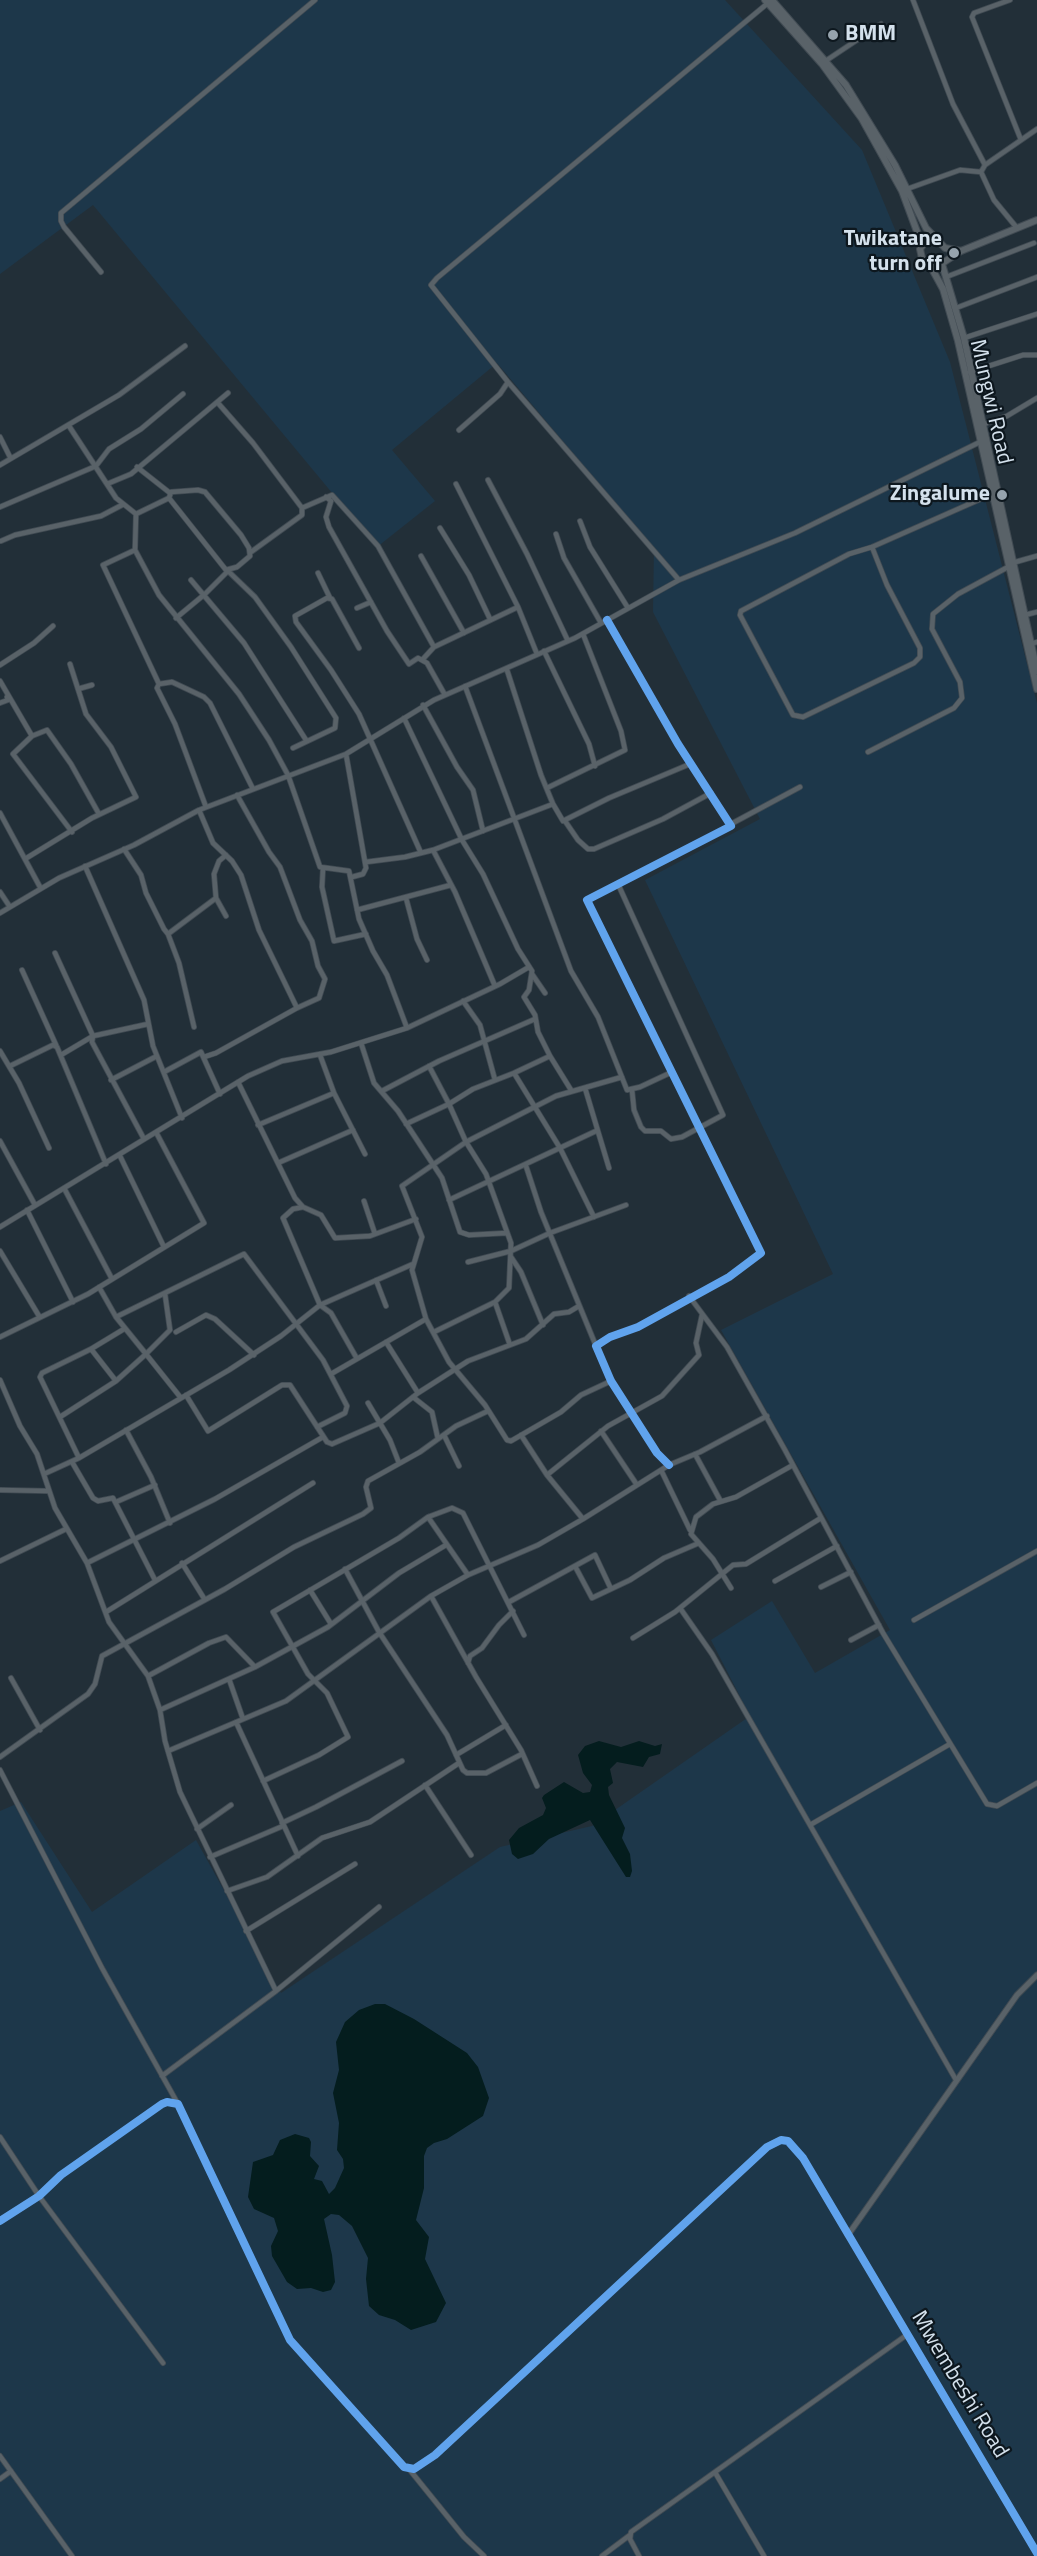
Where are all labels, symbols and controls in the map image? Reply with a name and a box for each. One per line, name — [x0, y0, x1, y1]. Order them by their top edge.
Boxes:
place label: BMM — [845, 22, 896, 48]
marker: BMM — [826, 28, 840, 42]
place label: Twikatane turn off — [844, 227, 942, 278]
marker: Twikatane turn off — [947, 246, 961, 260]
street label: Mungwi Road — [963, 337, 1017, 467]
place label: Zingalume — [890, 482, 990, 508]
marker: Zingalume — [995, 488, 1009, 502]
street label: Mwembeshi Road — [905, 2307, 1013, 2463]

